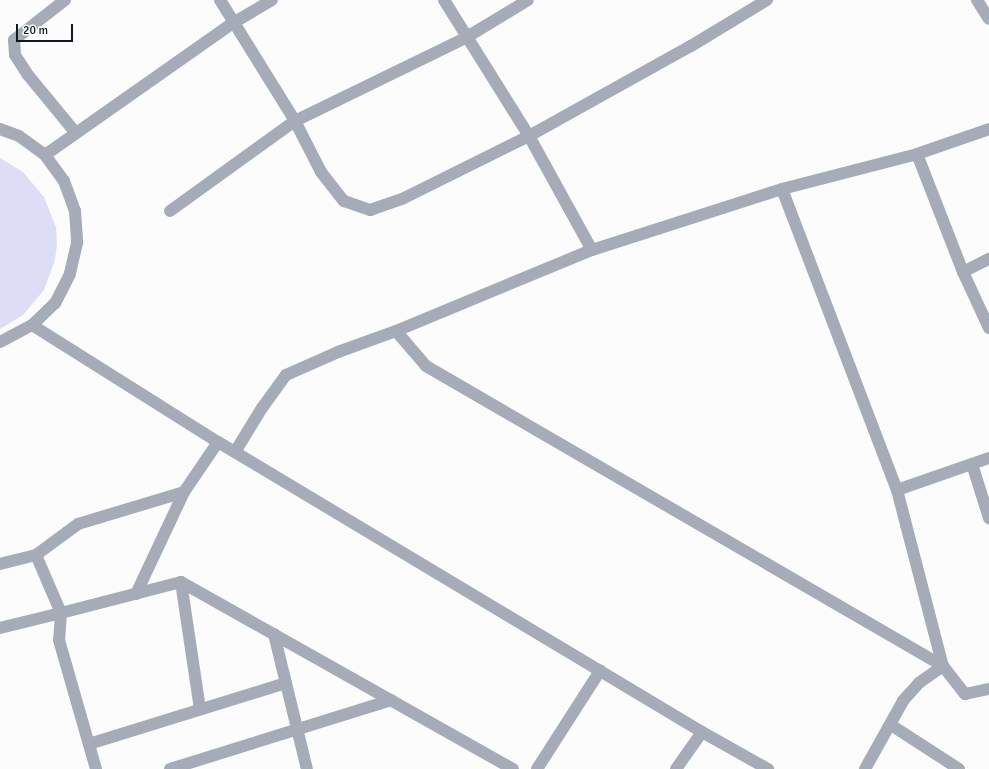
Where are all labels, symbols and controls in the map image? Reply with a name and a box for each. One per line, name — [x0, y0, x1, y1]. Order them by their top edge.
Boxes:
scale bar — [18, 16, 75, 42]
text: 20 m — [23, 23, 48, 38]

